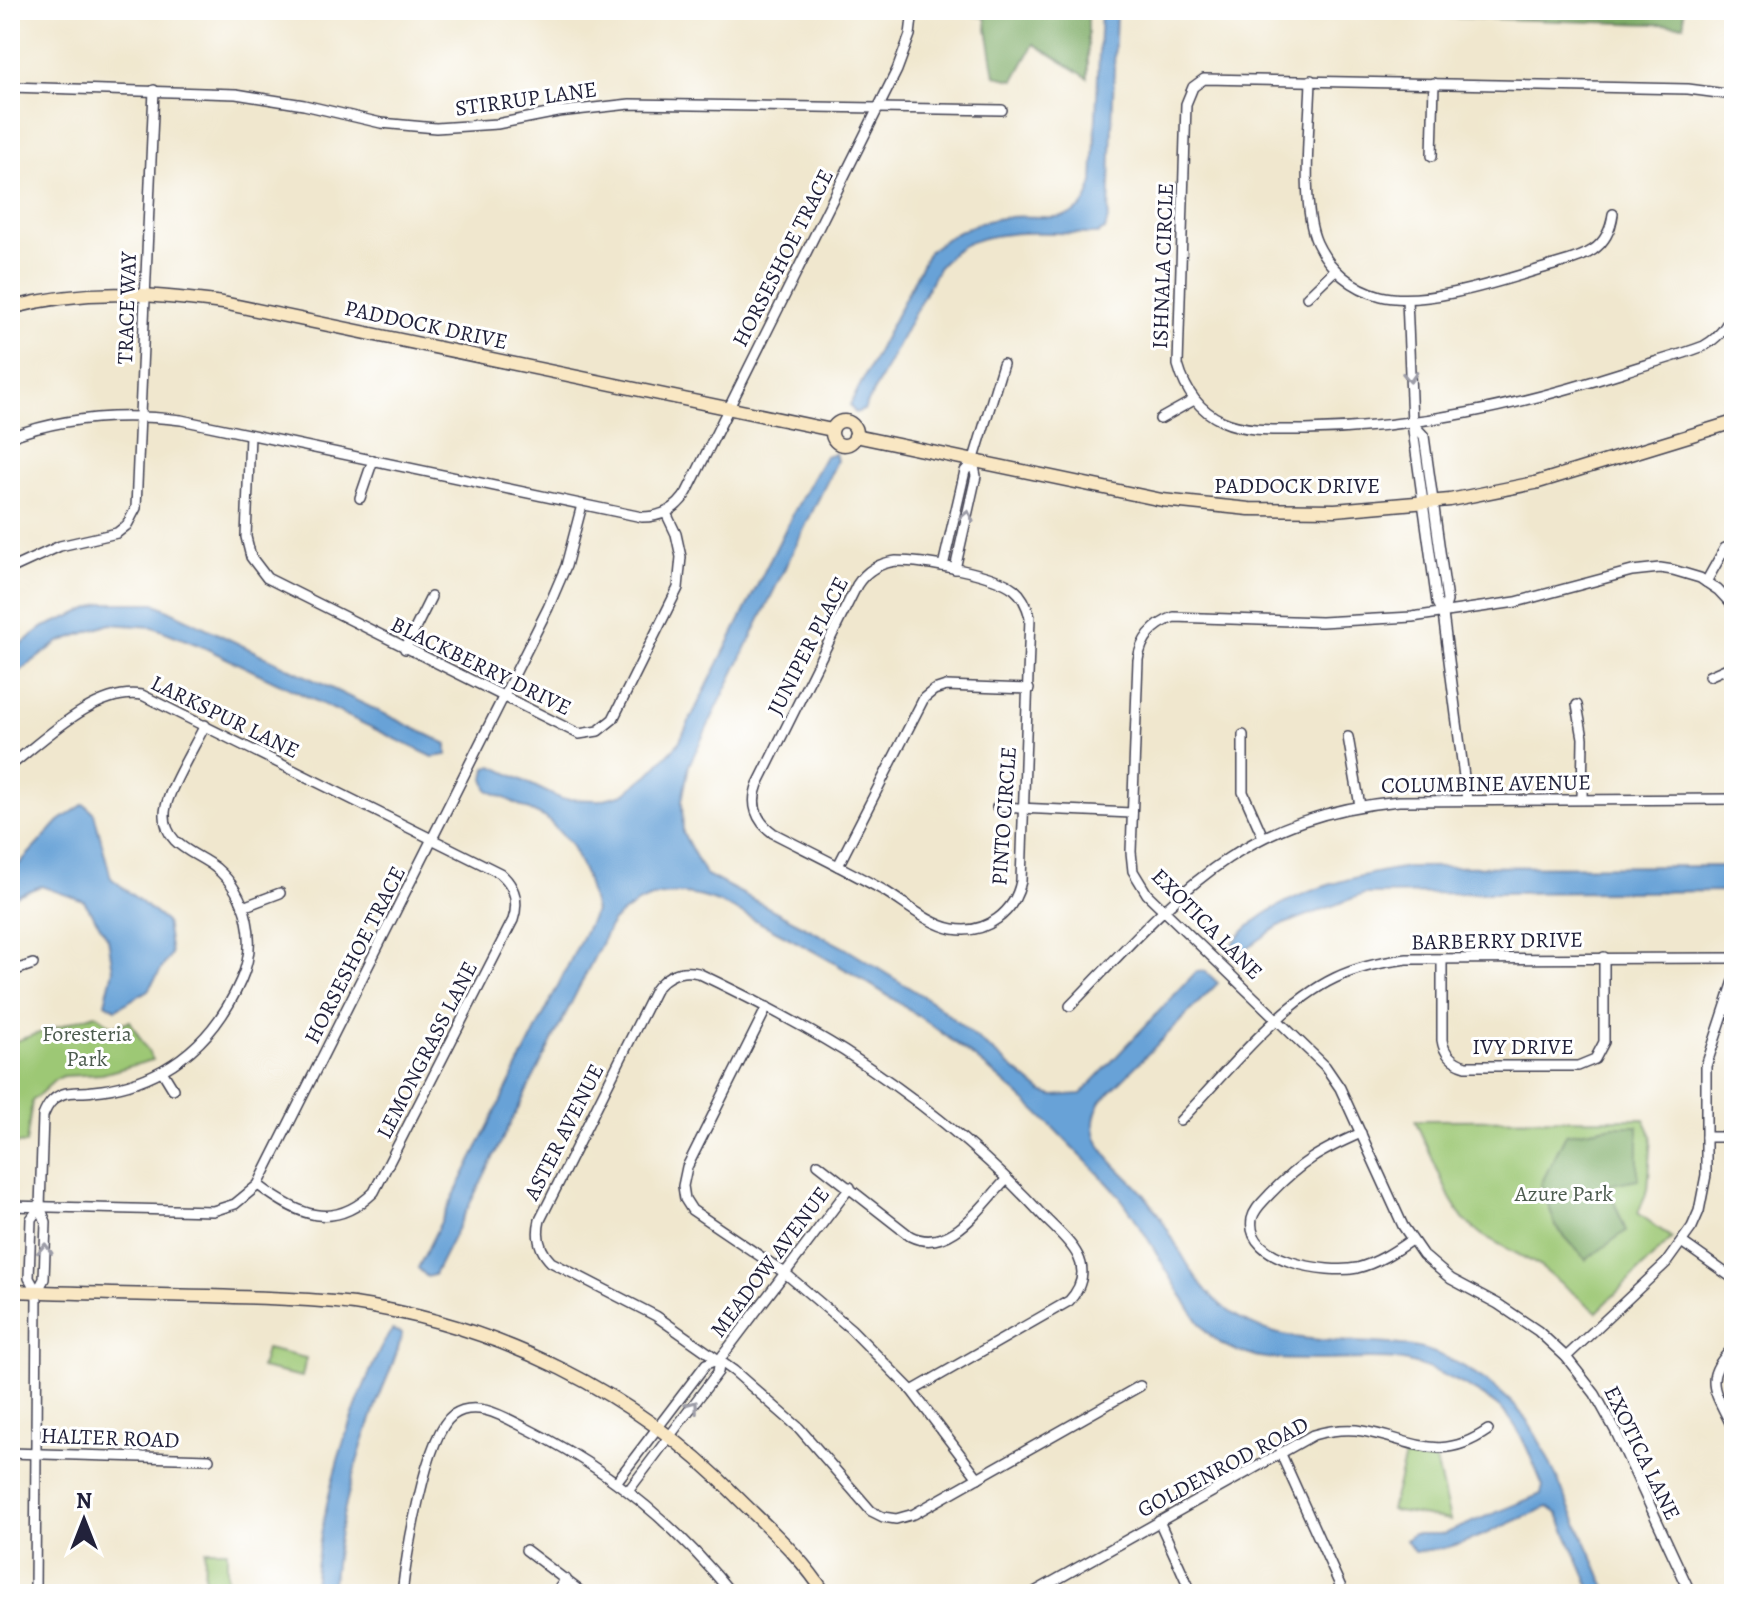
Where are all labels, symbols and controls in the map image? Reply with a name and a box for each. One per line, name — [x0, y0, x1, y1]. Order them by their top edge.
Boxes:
street label: STIRRUP LANE — [453, 74, 599, 124]
street label: HORSESHOE TRACE — [725, 164, 841, 352]
street label: ISHNALA CIRCLE — [1145, 183, 1181, 349]
street label: TRACE WAY — [110, 250, 144, 365]
street label: PADDOCK DRIVE — [342, 293, 510, 357]
one-way arrow — [1401, 371, 1418, 384]
street label: PADDOCK DRIVE — [1214, 471, 1380, 501]
one-way arrow — [958, 510, 975, 523]
street label: JUNIPER PLACE — [760, 571, 856, 721]
street label: BLACKBERRY DRIVE — [386, 609, 576, 723]
street label: LARKSPUR LANE — [146, 668, 304, 766]
street label: PINTO CIRCLE — [984, 746, 1024, 886]
street label: COLUMBINE AVENUE — [1381, 767, 1591, 801]
street label: HORSESHOE TRACE — [297, 861, 413, 1049]
street label: EXOTICA LANE — [1145, 862, 1269, 986]
street label: BARBERRY DRIVE — [1411, 925, 1583, 957]
street label: LEMONGRASS LANE — [369, 956, 485, 1144]
park label: Foresteria Park — [42, 1019, 133, 1074]
street label: IVY DRIVE — [1472, 1032, 1574, 1062]
street label: ASTER AVENUE — [516, 1059, 611, 1206]
park label: Azure Park — [1514, 1179, 1613, 1209]
street label: MEADOW AVENUE — [703, 1180, 837, 1344]
one-way arrow — [36, 1242, 53, 1255]
street label: EXOTICA LANE — [1596, 1381, 1688, 1525]
one-way arrow — [683, 1400, 697, 1415]
street label: GOLDENROD ROAD — [1132, 1409, 1314, 1525]
street label: HALTER ROAD — [40, 1421, 180, 1455]
north arrow — [44, 1480, 124, 1560]
text: N — [76, 1486, 92, 1516]

